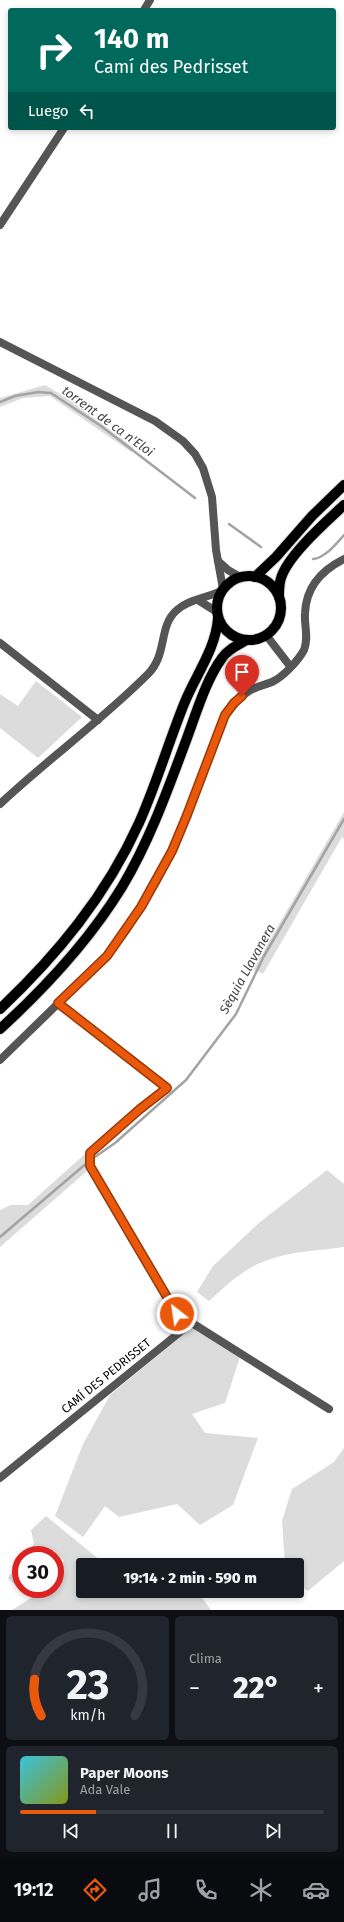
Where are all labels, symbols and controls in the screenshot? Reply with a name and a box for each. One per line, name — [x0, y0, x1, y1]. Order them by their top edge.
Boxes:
text: 140 m — [94, 22, 170, 55]
icon: right — [28, 24, 80, 76]
text: Camí des Pedrisset — [94, 56, 248, 78]
icon: left — [76, 100, 98, 122]
text: Luego — [28, 102, 68, 120]
water label: torrent de ca n'Eloi — [59, 383, 157, 460]
pin — [225, 655, 259, 696]
icon: arrive — [231, 661, 253, 683]
water label: Sèquia Llavanera — [216, 922, 278, 1017]
position arrow — [156, 1293, 198, 1335]
street label: CAMÍ DES PEDRISSET — [58, 1334, 154, 1416]
speed limit sign: 30 — [12, 1546, 64, 1598]
text: 19:14 · 2 min · 590 m — [123, 1569, 257, 1587]
text: Clima — [189, 1651, 222, 1666]
text: 23 — [66, 1660, 109, 1710]
text: 22° — [233, 1670, 280, 1706]
text: − — [189, 1675, 200, 1702]
text: + — [313, 1675, 324, 1702]
text: km/h — [70, 1707, 105, 1724]
text: Paper Moons — [80, 1764, 168, 1782]
text: Ada Vale — [80, 1782, 130, 1797]
icon: previous — [60, 1820, 82, 1842]
icon: pause — [161, 1820, 183, 1842]
icon: next — [262, 1820, 284, 1842]
icon: directions — [81, 1876, 109, 1904]
icon: music — [136, 1876, 164, 1904]
icon: phone — [192, 1876, 220, 1904]
icon: climate — [247, 1876, 275, 1904]
icon: car — [302, 1876, 330, 1904]
text: 19:12 — [14, 1879, 53, 1901]

